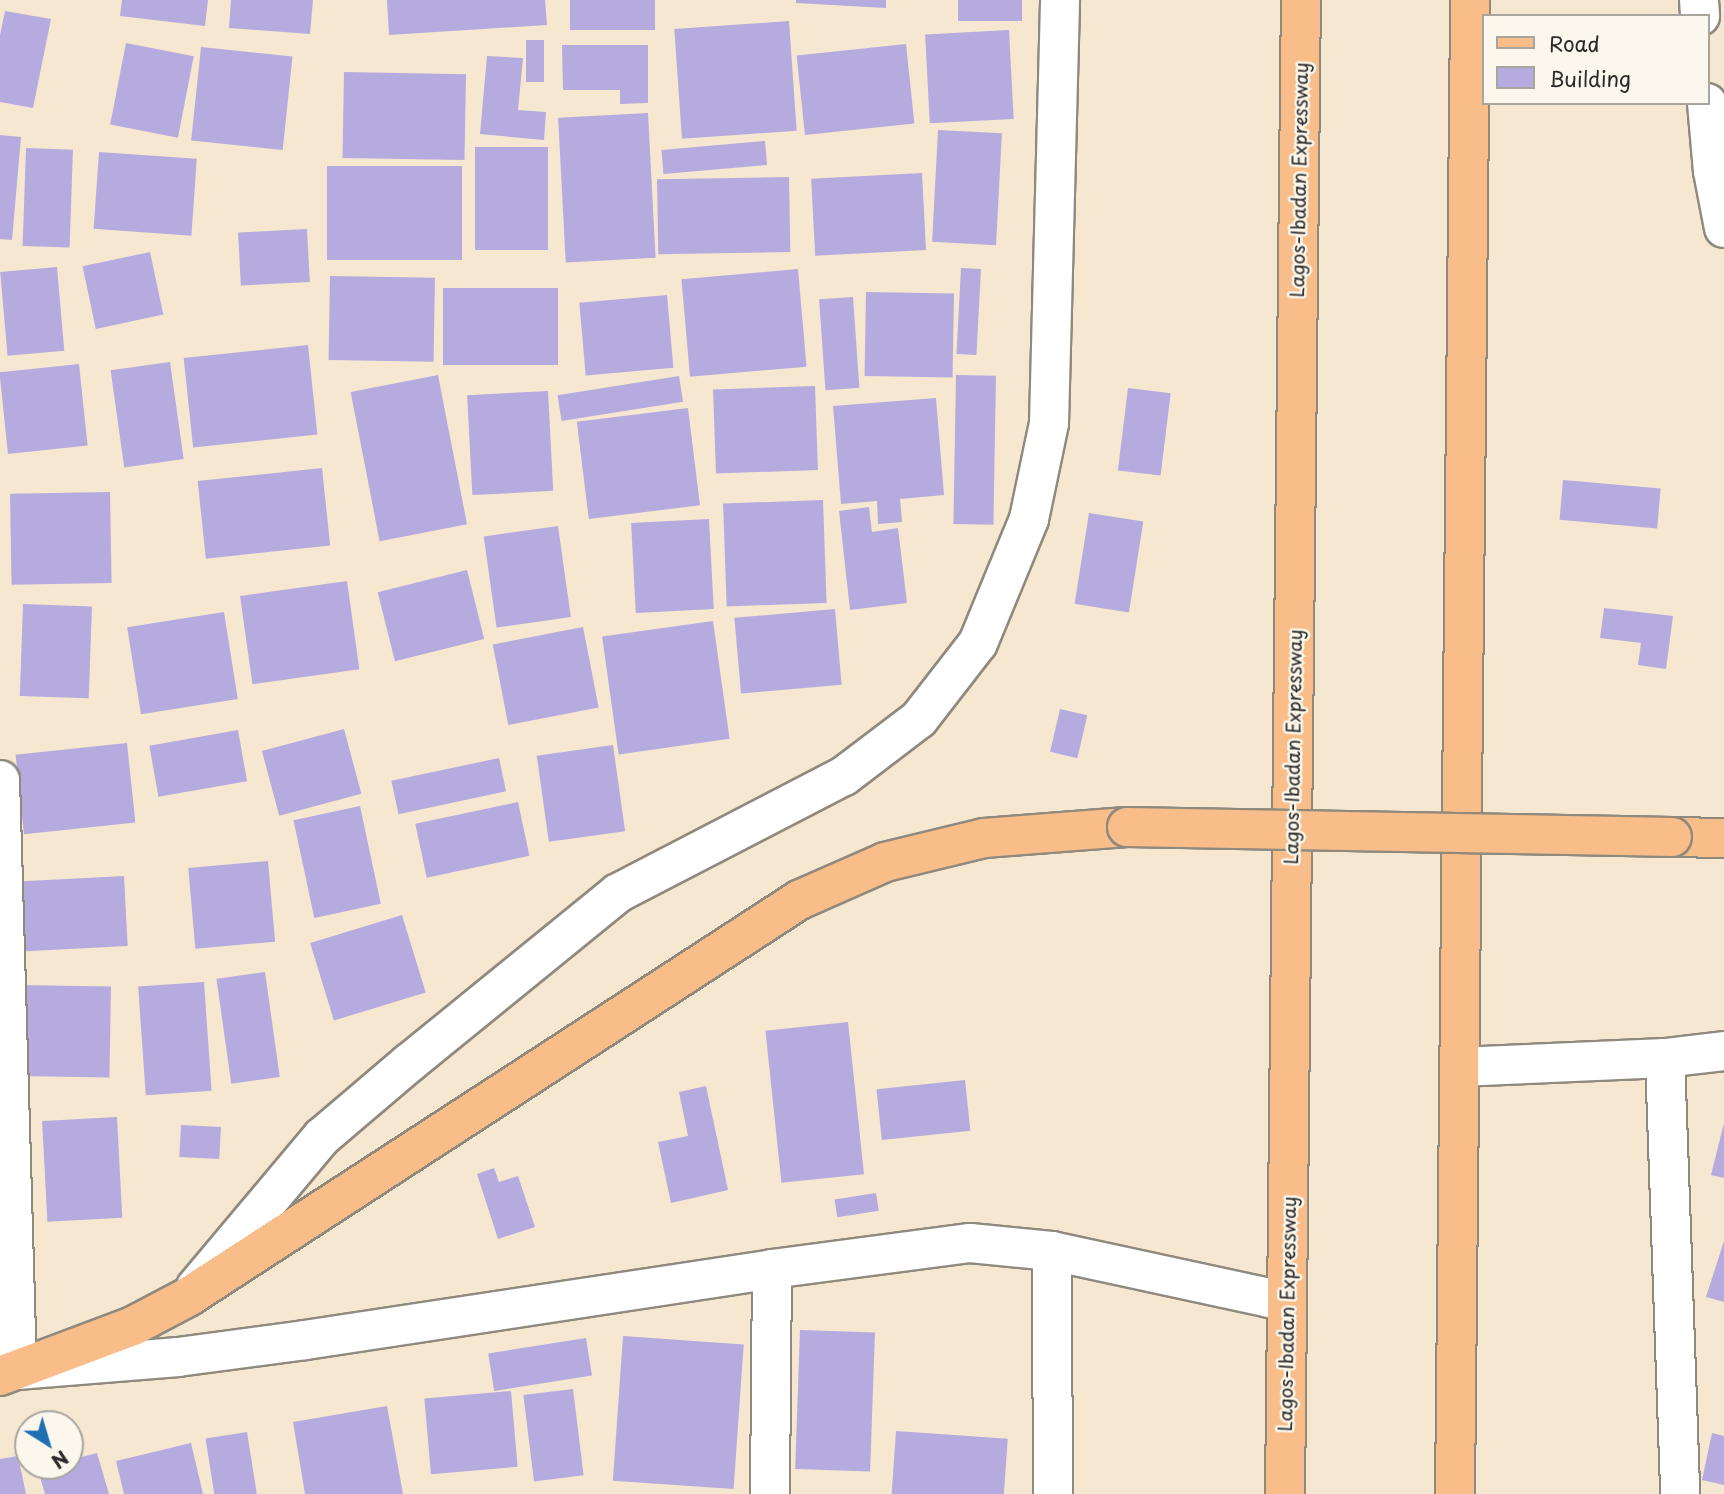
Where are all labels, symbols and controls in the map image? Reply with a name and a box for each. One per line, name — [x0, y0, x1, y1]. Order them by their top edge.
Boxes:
legend — [1482, 14, 1710, 105]
text: Road — [1549, 27, 1600, 59]
street label: Lagos-Ibadan Expressway — [1286, 62, 1312, 298]
text: Building — [1549, 62, 1631, 94]
street label: Lagos-Ibadan Expressway — [1280, 629, 1306, 865]
street label: Lagos-Ibadan Expressway — [1274, 1196, 1300, 1432]
north arrow — [14, 1410, 84, 1480]
text: N — [46, 1444, 75, 1476]

